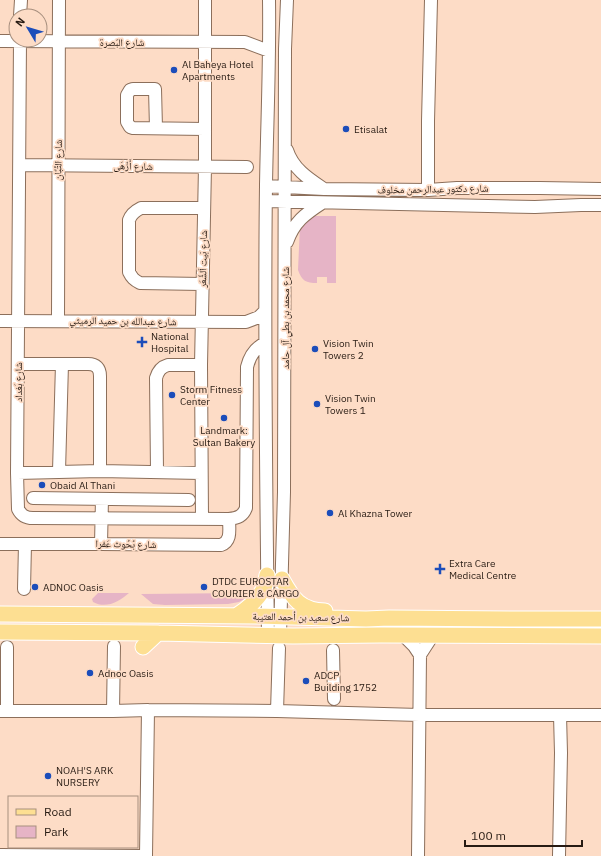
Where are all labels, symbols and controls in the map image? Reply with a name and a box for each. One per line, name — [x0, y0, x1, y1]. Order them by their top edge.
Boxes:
north arrow — [8, 8, 48, 48]
text: N — [12, 14, 28, 29]
street label: شارع البَصرة — [100, 36, 145, 49]
place label: Al Baheya Hotel Apartments — [182, 58, 254, 83]
marker: Al Baheya Hotel Apartments — [169, 65, 179, 75]
place label: Etisalat — [354, 123, 388, 136]
marker: Etisalat — [341, 124, 351, 134]
street label: شارع التَّبَّان — [51, 139, 65, 181]
street label: شارع أَزْهَى — [113, 158, 153, 173]
street label: شارع دكتور عبدالرحمن مخلوف — [377, 182, 489, 196]
street label: شارع بَيت اَلشَّعَر — [196, 230, 210, 289]
street label: شارع محمد بن بطي آل حامد — [279, 267, 293, 369]
street label: شارع عبدالله بن حميد الرميثي — [69, 314, 177, 330]
place label: National Hospital — [151, 330, 189, 355]
marker: National Hospital — [136, 336, 148, 348]
place label: Vision Twin Towers 2 — [323, 337, 374, 362]
marker: Vision Twin Towers 2 — [310, 344, 320, 354]
street label: شارع بَغداد — [12, 362, 25, 402]
place label: Storm Fitness Center — [180, 383, 242, 408]
marker: Storm Fitness Center — [167, 390, 177, 400]
place label: Vision Twin Towers 1 — [325, 392, 376, 417]
marker: Vision Twin Towers 1 — [312, 399, 322, 409]
marker: Landmark: Sultan Bakery — [219, 413, 229, 423]
place label: Landmark: Sultan Bakery — [193, 424, 255, 449]
place label: Obaid Al Thani — [50, 479, 115, 492]
marker: Obaid Al Thani — [37, 480, 47, 490]
place label: Al Khazna Tower — [338, 507, 413, 520]
marker: Al Khazna Tower — [325, 508, 335, 518]
street label: شارع بُحُوث عَفرا — [95, 537, 157, 551]
place label: Extra Care Medical Centre — [449, 557, 517, 582]
marker: Extra Care Medical Centre — [434, 563, 446, 575]
place label: DTDC EUROSTAR COURIER & CARGO — [212, 575, 299, 600]
place label: ADNOC Oasis — [43, 581, 104, 594]
marker: ADNOC Oasis — [30, 582, 40, 592]
marker: DTDC EUROSTAR COURIER & CARGO — [199, 582, 209, 592]
street label: شارع سعيد بن أحمد العتيبة — [252, 610, 350, 624]
place label: Adnoc Oasis — [98, 667, 154, 680]
marker: Adnoc Oasis — [85, 668, 95, 678]
place label: ADCP Building 1752 — [314, 669, 377, 694]
marker: ADCP Building 1752 — [301, 676, 311, 686]
place label: NOAH'S ARK NURSERY — [56, 764, 114, 789]
marker: NOAH'S ARK NURSERY — [43, 771, 53, 781]
legend — [8, 796, 138, 848]
text: Road — [44, 804, 72, 819]
scale bar — [465, 822, 582, 848]
text: Park — [44, 824, 69, 839]
text: 100 m — [471, 828, 506, 843]

